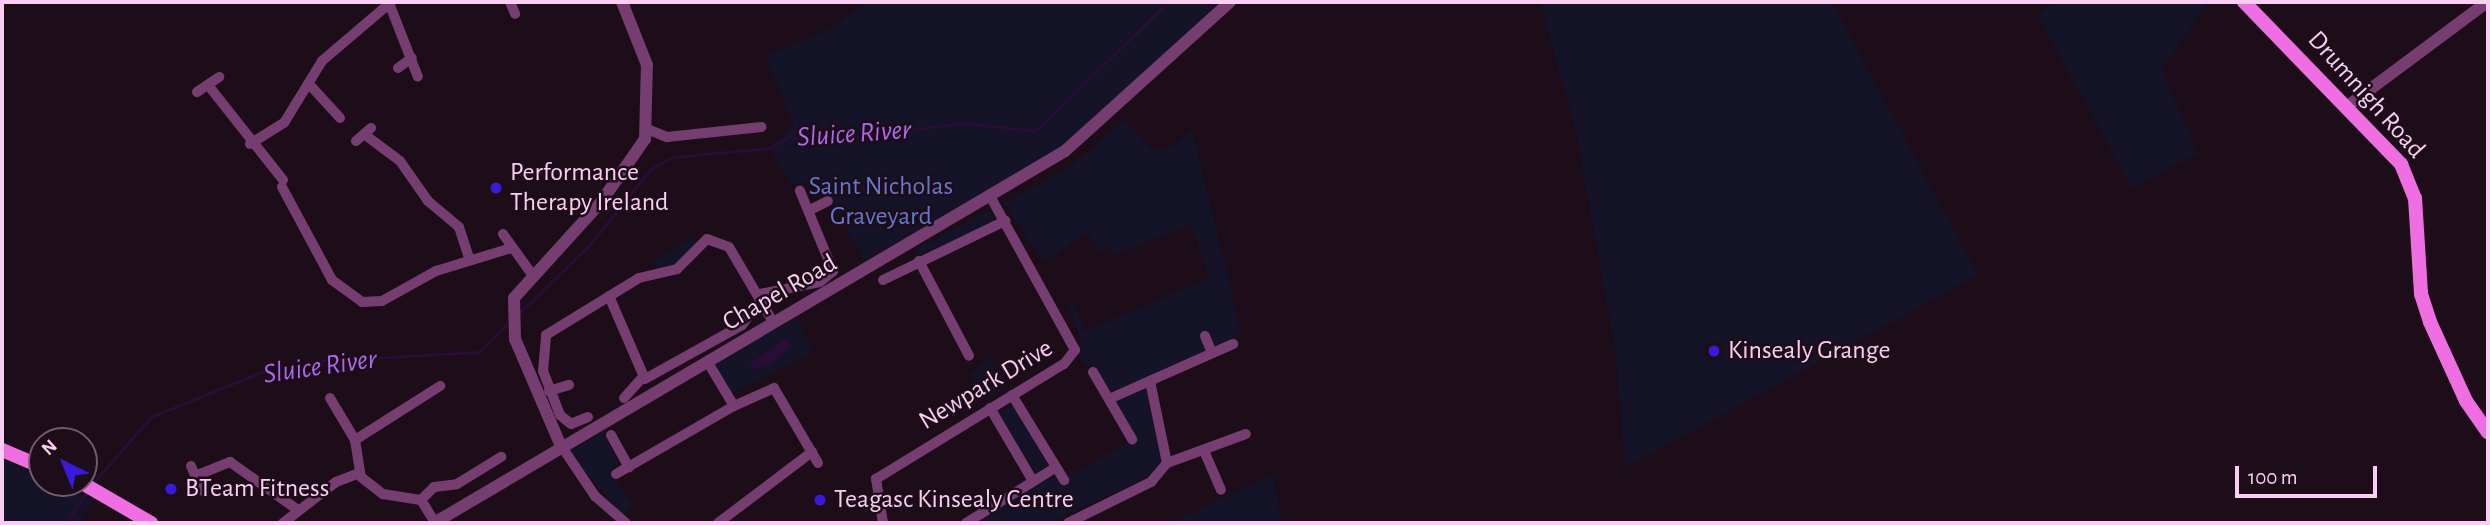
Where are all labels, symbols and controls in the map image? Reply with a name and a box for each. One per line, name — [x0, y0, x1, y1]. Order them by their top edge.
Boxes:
street label: Drumnigh Road — [2301, 25, 2431, 165]
water label: Sluice River — [796, 113, 912, 155]
place label: Performance Therapy Ireland — [510, 157, 669, 218]
park label: Saint Nicholas Graveyard — [809, 171, 953, 232]
marker: Performance Therapy Ireland — [488, 180, 504, 196]
street label: Chapel Road — [717, 248, 843, 338]
street label: Newpark Drive — [914, 333, 1058, 437]
place label: Kinsealy Grange — [1728, 335, 1890, 367]
water label: Sluice River — [261, 342, 379, 392]
marker: Kinsealy Grange — [1706, 343, 1722, 359]
north arrow — [28, 427, 98, 497]
text: N — [38, 436, 61, 459]
scale bar — [2238, 452, 2380, 496]
text: 100 m — [2248, 467, 2298, 488]
place label: BTeam Fitness — [185, 473, 329, 505]
marker: BTeam Fitness — [163, 481, 179, 497]
place label: Teagasc Kinsealy Centre — [834, 484, 1074, 516]
marker: Teagasc Kinsealy Centre — [812, 492, 828, 508]

